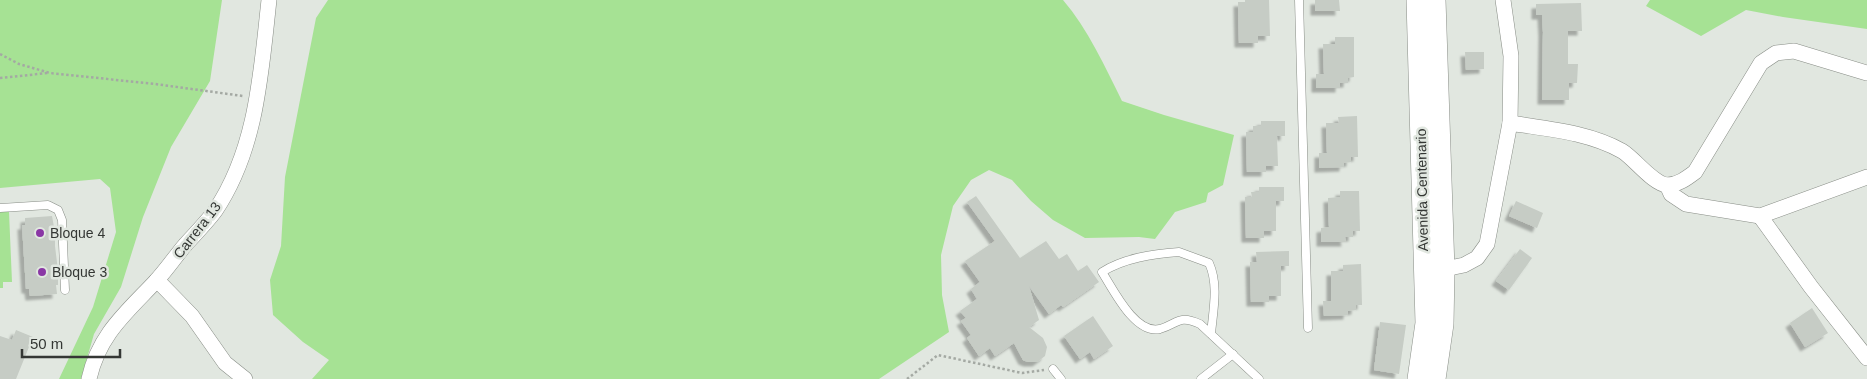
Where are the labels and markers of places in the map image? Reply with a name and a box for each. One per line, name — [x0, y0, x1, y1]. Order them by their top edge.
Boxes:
place label: Bloque 4 — [50, 225, 105, 241]
marker: Bloque 4 — [34, 227, 46, 239]
place label: Bloque 3 — [52, 264, 107, 280]
marker: Bloque 3 — [36, 266, 48, 278]

